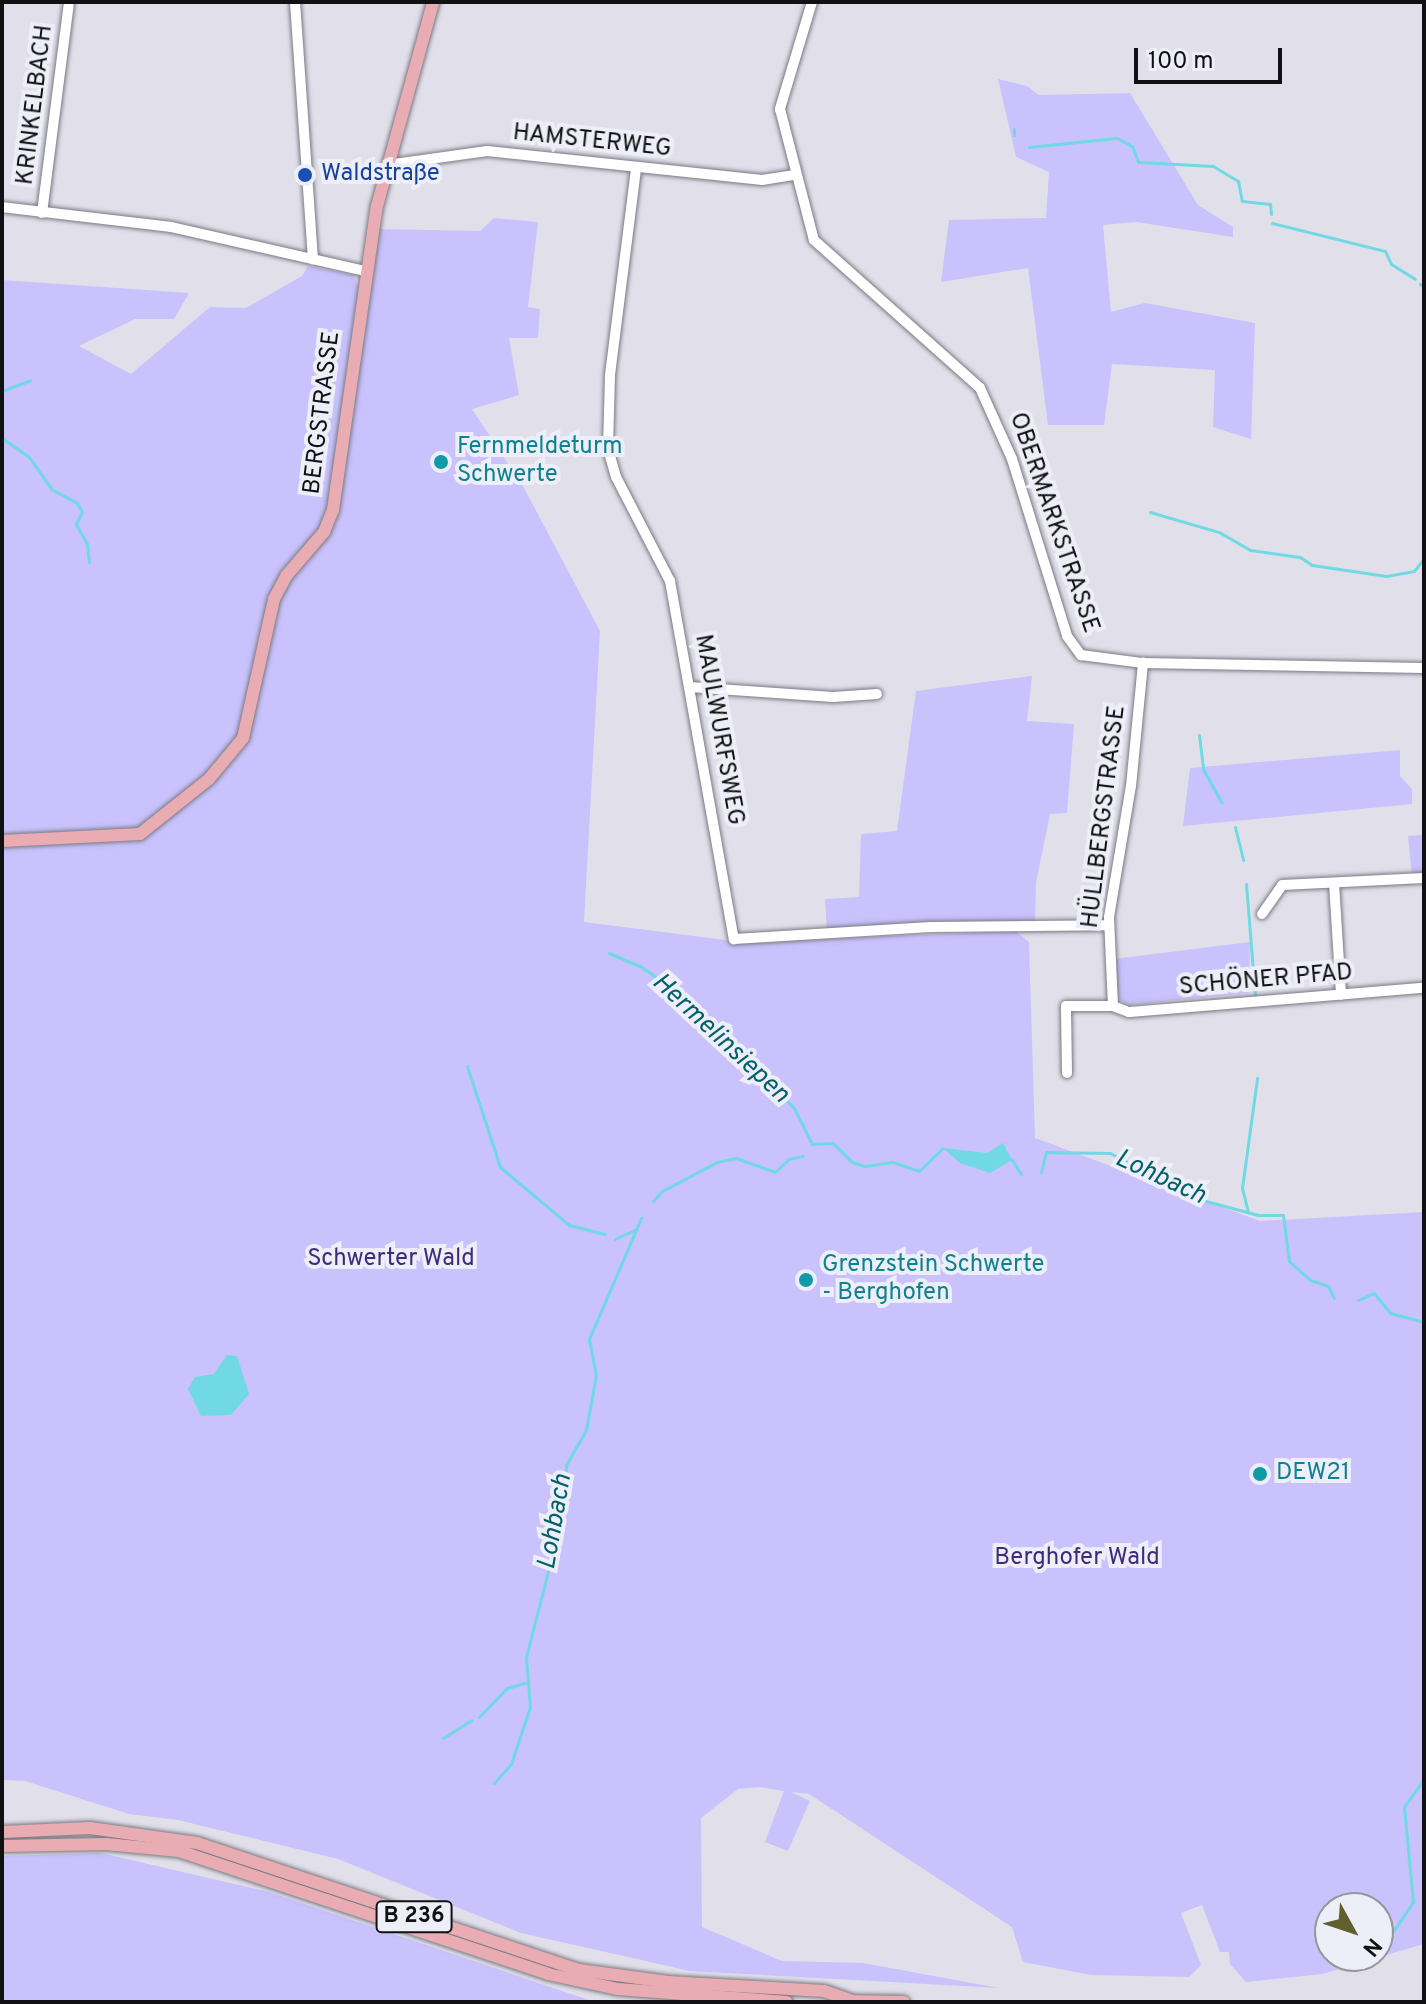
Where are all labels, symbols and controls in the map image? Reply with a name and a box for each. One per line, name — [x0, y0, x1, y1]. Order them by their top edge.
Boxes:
street label: KRINKELBACH — [12, 23, 60, 187]
scale bar — [1138, 32, 1286, 82]
text: 100 m — [1148, 47, 1214, 77]
street label: HAMSTERWEG — [511, 119, 673, 165]
place label: Waldstraße — [321, 161, 440, 189]
marker: Waldstraße — [296, 166, 314, 184]
street label: BERGSTRASSE — [299, 330, 347, 496]
street label: OBERMARKSTRASSE — [1002, 409, 1104, 637]
place label: Fernmeldeturm Schwerte — [457, 434, 623, 490]
marker: Fernmeldeturm Schwerte — [432, 453, 450, 471]
street label: MAULWURFSWEG — [687, 632, 749, 828]
street label: HÜLLBERGSTRASSE — [1077, 704, 1133, 930]
street label: SCHÖNER PFAD — [1178, 959, 1354, 1003]
water label: Hermelinsiepen — [645, 967, 795, 1111]
water label: Lohbach — [1110, 1144, 1210, 1212]
park label: Schwerter Wald — [307, 1246, 475, 1274]
place label: Grenzstein Schwerte - Berghofen — [822, 1252, 1045, 1308]
marker: Grenzstein Schwerte - Berghofen — [797, 1271, 815, 1289]
place label: DEW21 — [1276, 1460, 1350, 1488]
marker: DEW21 — [1251, 1465, 1269, 1483]
water label: Lohbach — [532, 1472, 580, 1572]
park label: Berghofer Wald — [994, 1545, 1160, 1573]
north arrow — [1314, 1892, 1394, 1972]
road number: B 236 — [374, 1899, 454, 1935]
text: N — [1356, 1932, 1387, 1961]

